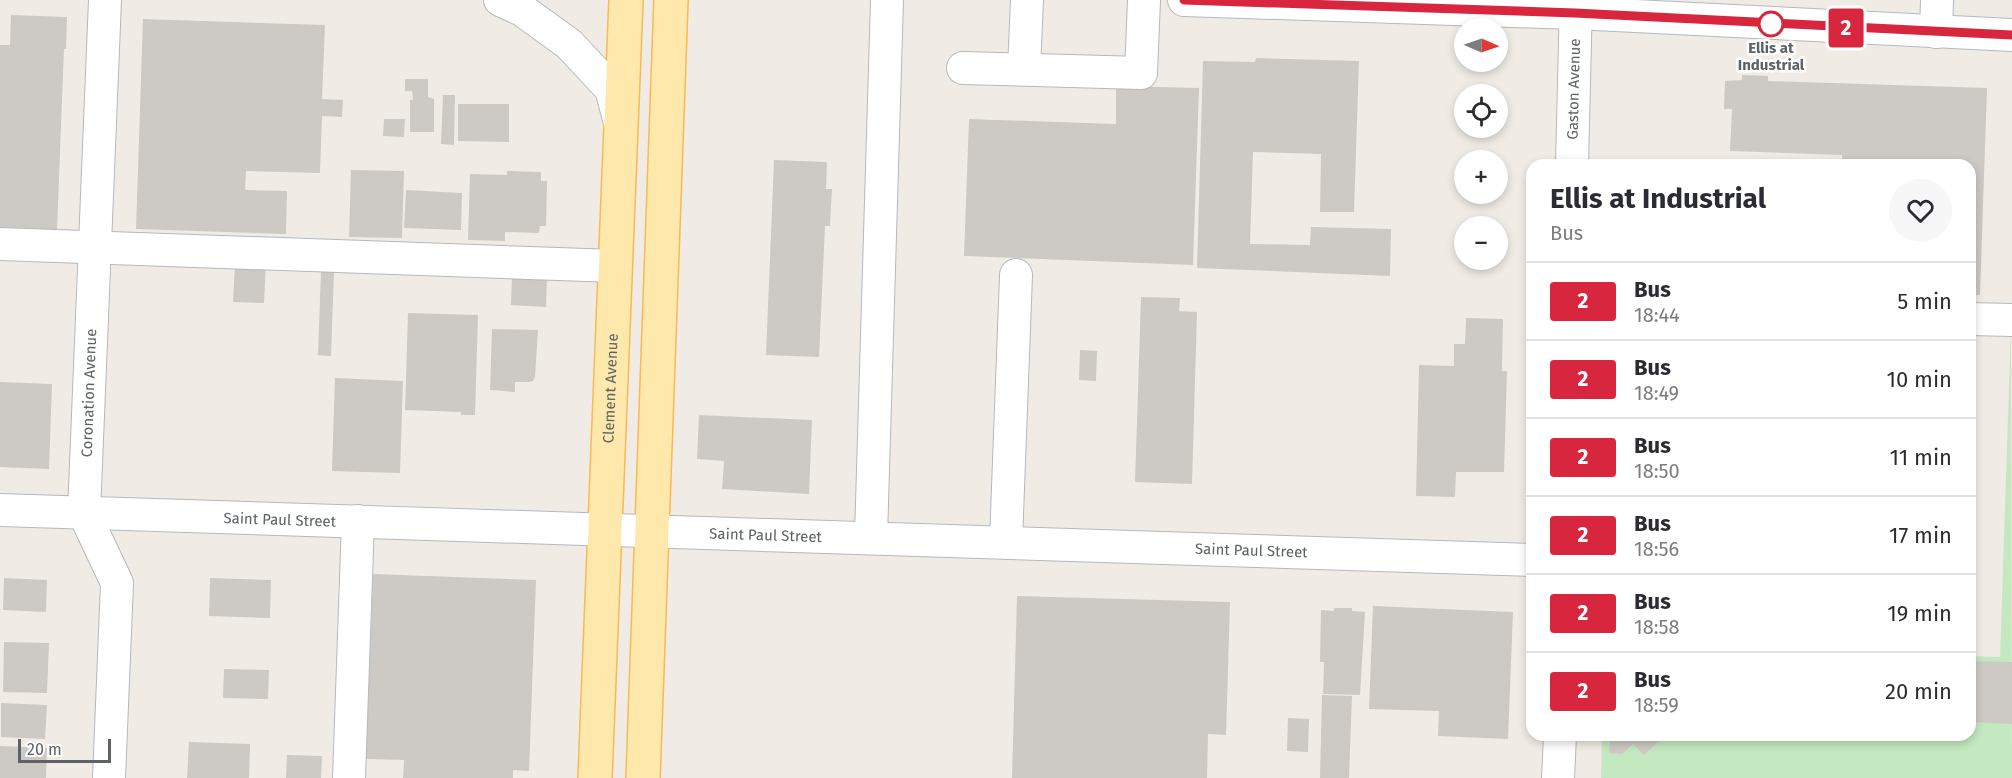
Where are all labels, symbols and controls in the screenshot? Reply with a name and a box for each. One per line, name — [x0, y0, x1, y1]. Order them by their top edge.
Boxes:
line badge: 2 — [1826, 9, 1866, 48]
marker: Ellis at Industrial — [1758, 11, 1784, 37]
text: 2 — [1841, 15, 1851, 41]
north arrow — [1454, 18, 1508, 72]
map controls — [1454, 18, 1508, 270]
street label: Gaston Avenue — [1564, 38, 1584, 140]
place label: Ellis at Industrial — [1738, 39, 1805, 74]
button: locate — [1454, 84, 1508, 138]
button: + — [1454, 150, 1508, 204]
button: heart — [1889, 179, 1952, 242]
text: Ellis at Industrial — [1550, 182, 1766, 215]
button: − — [1454, 216, 1508, 270]
text: Bus — [1550, 221, 1583, 245]
text: Bus — [1634, 276, 1671, 303]
text: 2 — [1578, 288, 1588, 314]
text: 5 min — [1897, 288, 1952, 315]
text: 18:44 — [1634, 303, 1680, 327]
street label: Coronation Avenue — [78, 328, 100, 458]
street label: Clement Avenue — [599, 333, 622, 444]
text: Bus — [1634, 354, 1671, 381]
text: 2 — [1578, 366, 1588, 392]
text: 10 min — [1886, 366, 1952, 393]
text: 18:49 — [1634, 381, 1679, 405]
text: Bus — [1634, 432, 1671, 459]
text: 2 — [1578, 444, 1588, 470]
text: 11 min — [1889, 444, 1952, 471]
text: 18:50 — [1634, 459, 1680, 483]
street label: Saint Paul Street — [223, 509, 337, 531]
text: Bus — [1634, 510, 1671, 537]
text: 2 — [1578, 522, 1588, 548]
text: 17 min — [1889, 522, 1952, 549]
street label: Saint Paul Street — [709, 525, 823, 546]
text: 18:56 — [1634, 537, 1679, 561]
street label: Saint Paul Street — [1195, 540, 1309, 561]
text: Bus — [1634, 588, 1671, 615]
text: 2 — [1578, 600, 1588, 626]
text: 19 min — [1887, 600, 1952, 627]
text: 18:58 — [1634, 615, 1680, 639]
text: Bus — [1634, 666, 1671, 693]
text: 2 — [1578, 678, 1588, 704]
text: 20 min — [1885, 678, 1952, 705]
text: 18:59 — [1634, 693, 1679, 717]
scale bar — [18, 736, 111, 764]
text: 20 m — [27, 740, 62, 759]

